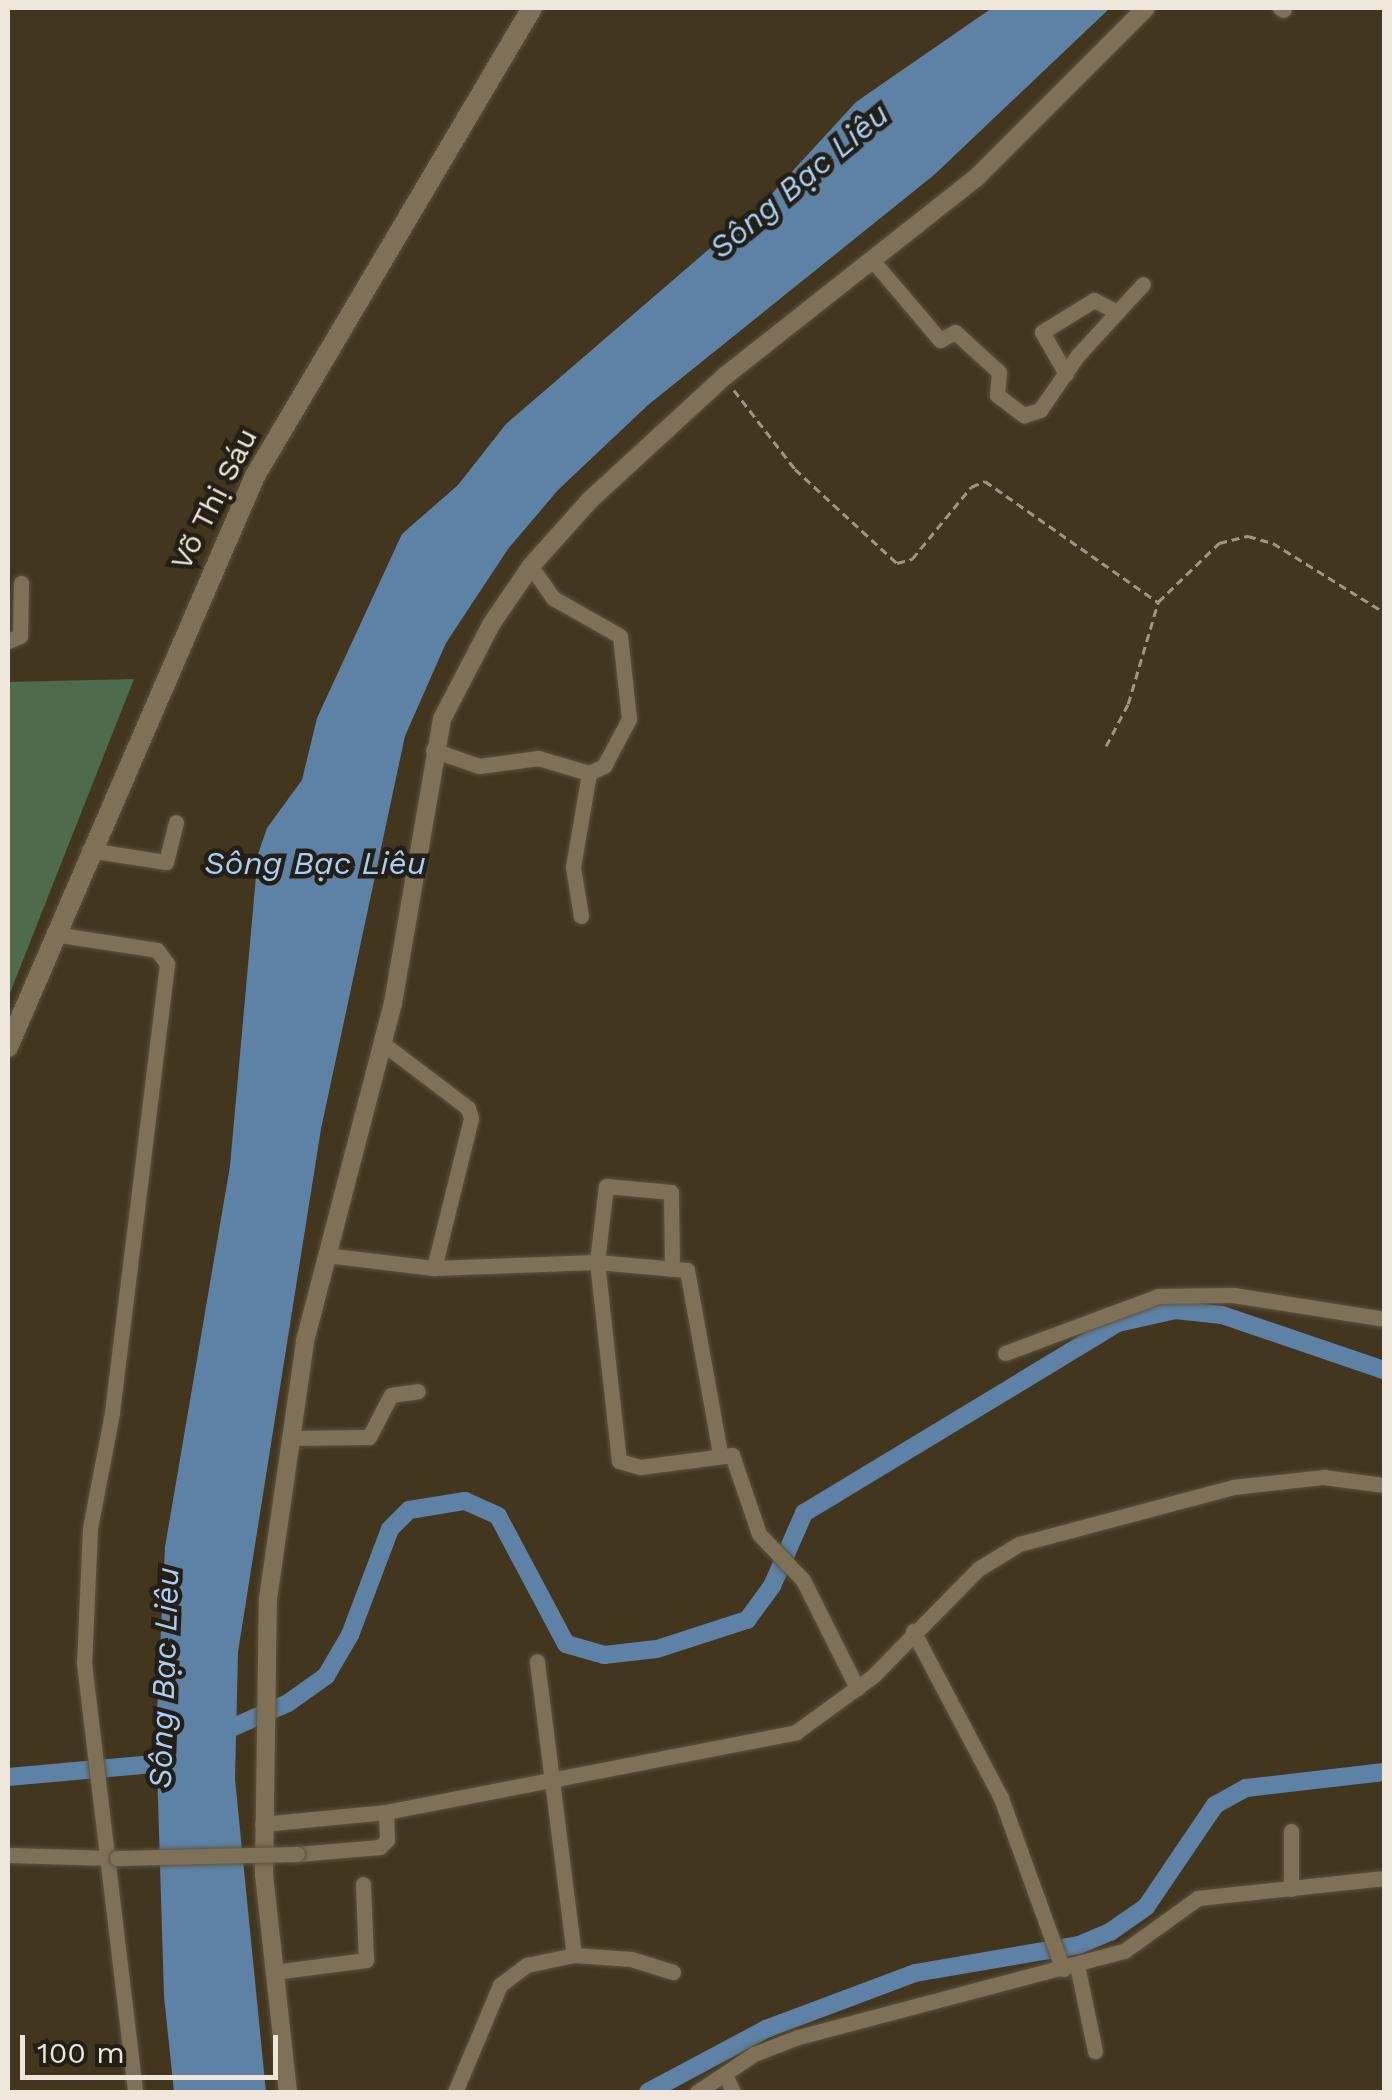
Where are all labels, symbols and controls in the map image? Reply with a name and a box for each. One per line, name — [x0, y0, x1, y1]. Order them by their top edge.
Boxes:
water label: Sông Bạc Liêu — [702, 95, 896, 267]
street label: Võ Thị Sáu — [163, 422, 265, 576]
water label: Sông Bạc Liêu — [204, 844, 426, 882]
water label: Sông Bạc Liêu — [141, 1566, 187, 1790]
scale bar — [25, 2015, 282, 2077]
text: 100 m — [37, 2035, 125, 2070]

